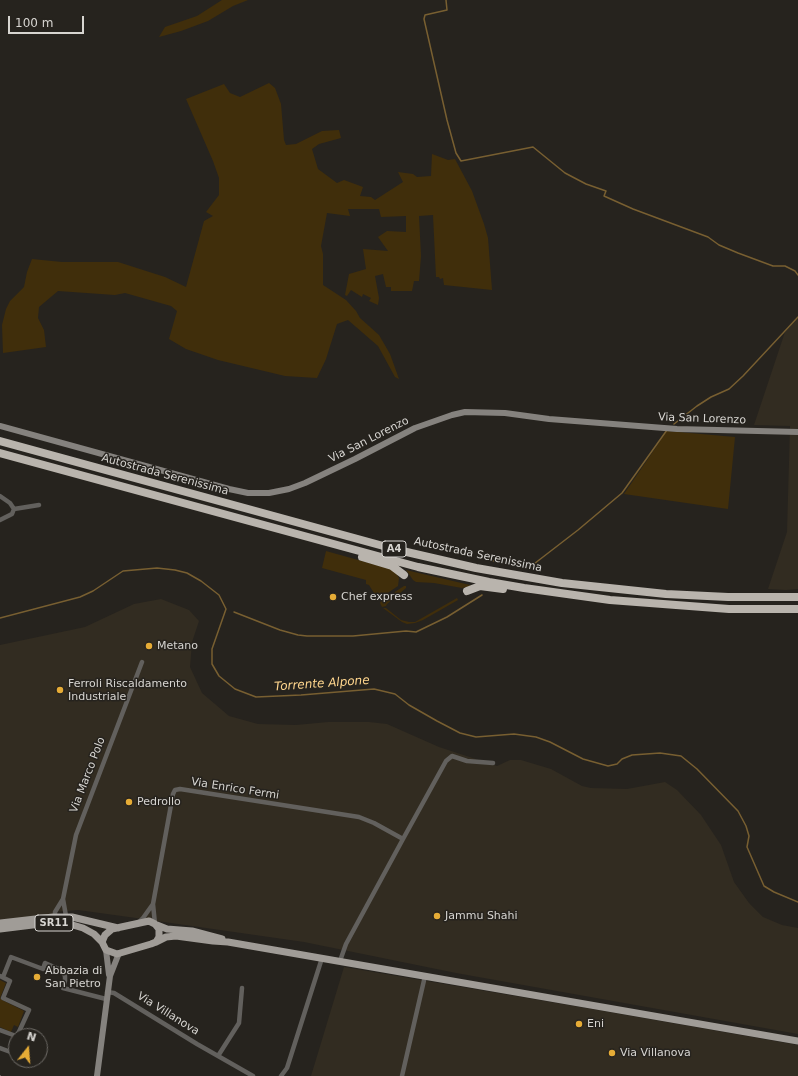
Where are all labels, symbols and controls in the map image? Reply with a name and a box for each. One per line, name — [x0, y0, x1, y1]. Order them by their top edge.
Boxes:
scale bar — [10, 8, 86, 34]
text: 100 m — [15, 16, 53, 30]
street label: Via San Lorenzo — [658, 411, 746, 427]
street label: Via San Lorenzo — [327, 414, 411, 466]
street label: Autostrada Serenissima — [100, 452, 230, 498]
street label: Autostrada Serenissima — [413, 535, 543, 575]
road number: A4 — [382, 541, 406, 557]
place label: Chef express — [341, 590, 412, 604]
marker: Chef express — [328, 592, 338, 602]
place label: Metano — [157, 639, 198, 653]
marker: Metano — [144, 641, 154, 651]
water label: Torrente Alpone — [274, 673, 370, 695]
place label: Ferroli Riscaldamento Industriale — [68, 677, 187, 703]
marker: Ferroli Riscaldamento Industriale — [55, 685, 65, 695]
street label: Via Marco Polo — [67, 735, 109, 815]
street label: Via Enrico Fermi — [190, 776, 280, 802]
place label: Pedrollo — [137, 795, 181, 809]
marker: Pedrollo — [124, 797, 134, 807]
place label: Jammu Shahi — [445, 909, 518, 923]
marker: Jammu Shahi — [432, 911, 442, 921]
road number: SR11 — [35, 915, 73, 931]
place label: Abbazia di San Pietro — [45, 964, 102, 990]
marker: Abbazia di San Pietro — [32, 972, 42, 982]
street label: Via Villanova — [135, 990, 201, 1038]
place label: Eni — [587, 1017, 604, 1031]
marker: Eni — [574, 1019, 584, 1029]
north arrow — [8, 1028, 48, 1068]
text: N — [25, 1029, 38, 1045]
place label: Via Villanova — [620, 1046, 691, 1060]
marker: Via Villanova — [607, 1048, 617, 1058]

